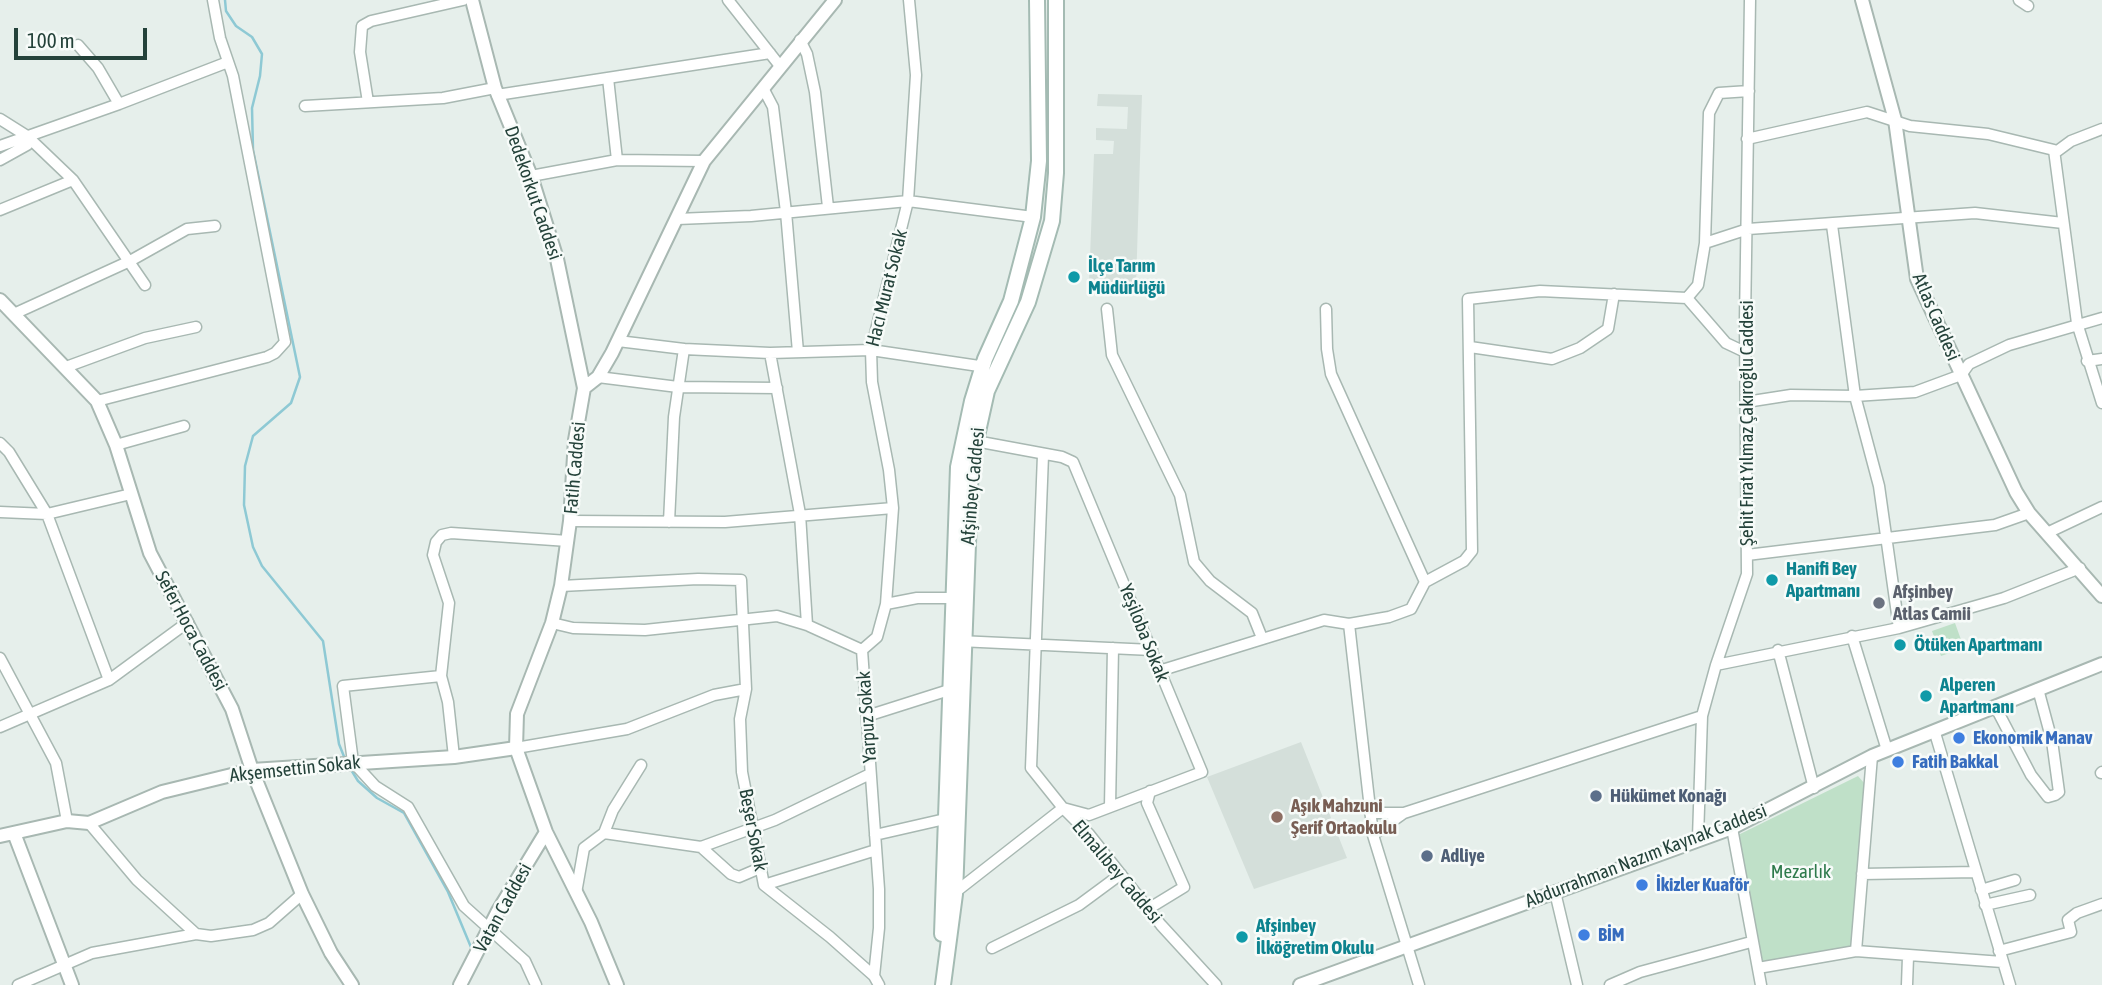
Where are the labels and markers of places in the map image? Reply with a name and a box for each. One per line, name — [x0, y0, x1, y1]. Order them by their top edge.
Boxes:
place label: İlçe Tarım Müdürlüğü — [1088, 255, 1165, 299]
marker: İlçe Tarım Müdürlüğü — [1066, 269, 1082, 285]
place label: Hanifi Bey Apartmanı — [1786, 558, 1860, 602]
marker: Hanifi Bey Apartmanı — [1764, 572, 1780, 588]
place label: Afşinbey Atlas Camii — [1893, 581, 1971, 625]
marker: Afşinbey Atlas Camii — [1871, 595, 1887, 611]
place label: Ötüken Apartmanı — [1914, 634, 2042, 656]
marker: Ötüken Apartmanı — [1892, 637, 1908, 653]
place label: Alperen Apartmanı — [1940, 674, 2014, 718]
marker: Alperen Apartmanı — [1918, 688, 1934, 704]
place label: Ekonomik Manav — [1973, 727, 2093, 749]
marker: Ekonomik Manav — [1951, 730, 1967, 746]
place label: Fatih Bakkal — [1912, 751, 1998, 773]
marker: Fatih Bakkal — [1890, 754, 1906, 770]
place label: Hükümet Konağı — [1610, 785, 1727, 807]
marker: Hükümet Konağı — [1588, 788, 1604, 804]
place label: Aşık Mahzuni Şerif Ortaokulu — [1291, 795, 1397, 839]
marker: Aşık Mahzuni Şerif Ortaokulu — [1269, 809, 1285, 825]
place label: Adliye — [1441, 845, 1485, 867]
marker: Adliye — [1419, 848, 1435, 864]
place label: İkizler Kuaför — [1656, 874, 1749, 896]
marker: İkizler Kuaför — [1634, 877, 1650, 893]
place label: Afşinbey İlköğretim Okulu — [1256, 915, 1374, 959]
place label: BİM — [1598, 924, 1625, 946]
marker: BİM — [1576, 927, 1592, 943]
marker: Afşinbey İlköğretim Okulu — [1234, 929, 1250, 945]

